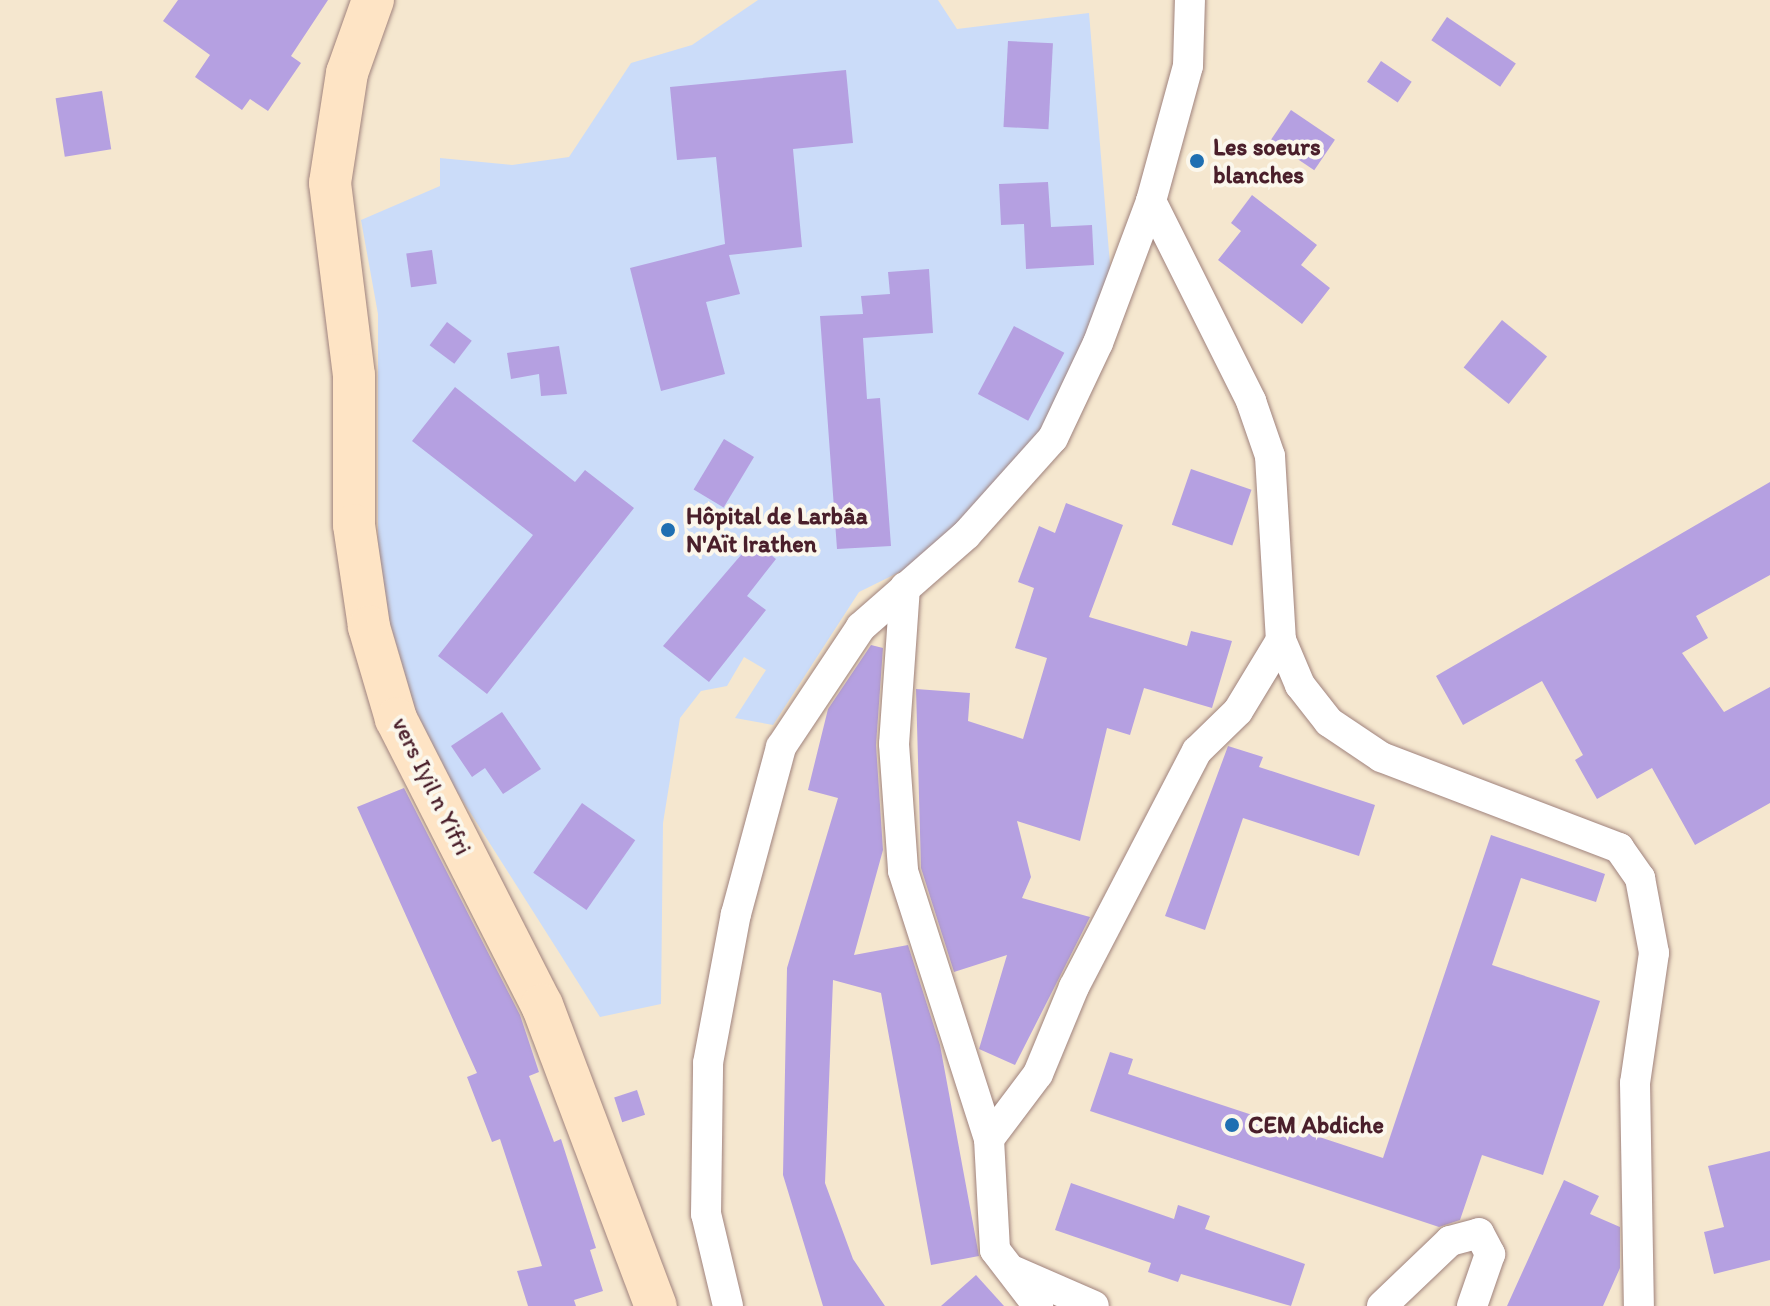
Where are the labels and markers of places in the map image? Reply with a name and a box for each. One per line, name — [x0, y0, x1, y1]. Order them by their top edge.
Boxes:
place label: Les soeurs blanches — [1213, 133, 1320, 189]
marker: Les soeurs blanches — [1188, 152, 1206, 170]
place label: Hôpital de Larbâa N'Aït Irathen — [686, 502, 868, 558]
marker: Hôpital de Larbâa N'Aït Irathen — [657, 519, 679, 541]
place label: CEM Abdiche — [1248, 1111, 1384, 1139]
marker: CEM Abdiche — [1223, 1116, 1241, 1134]

